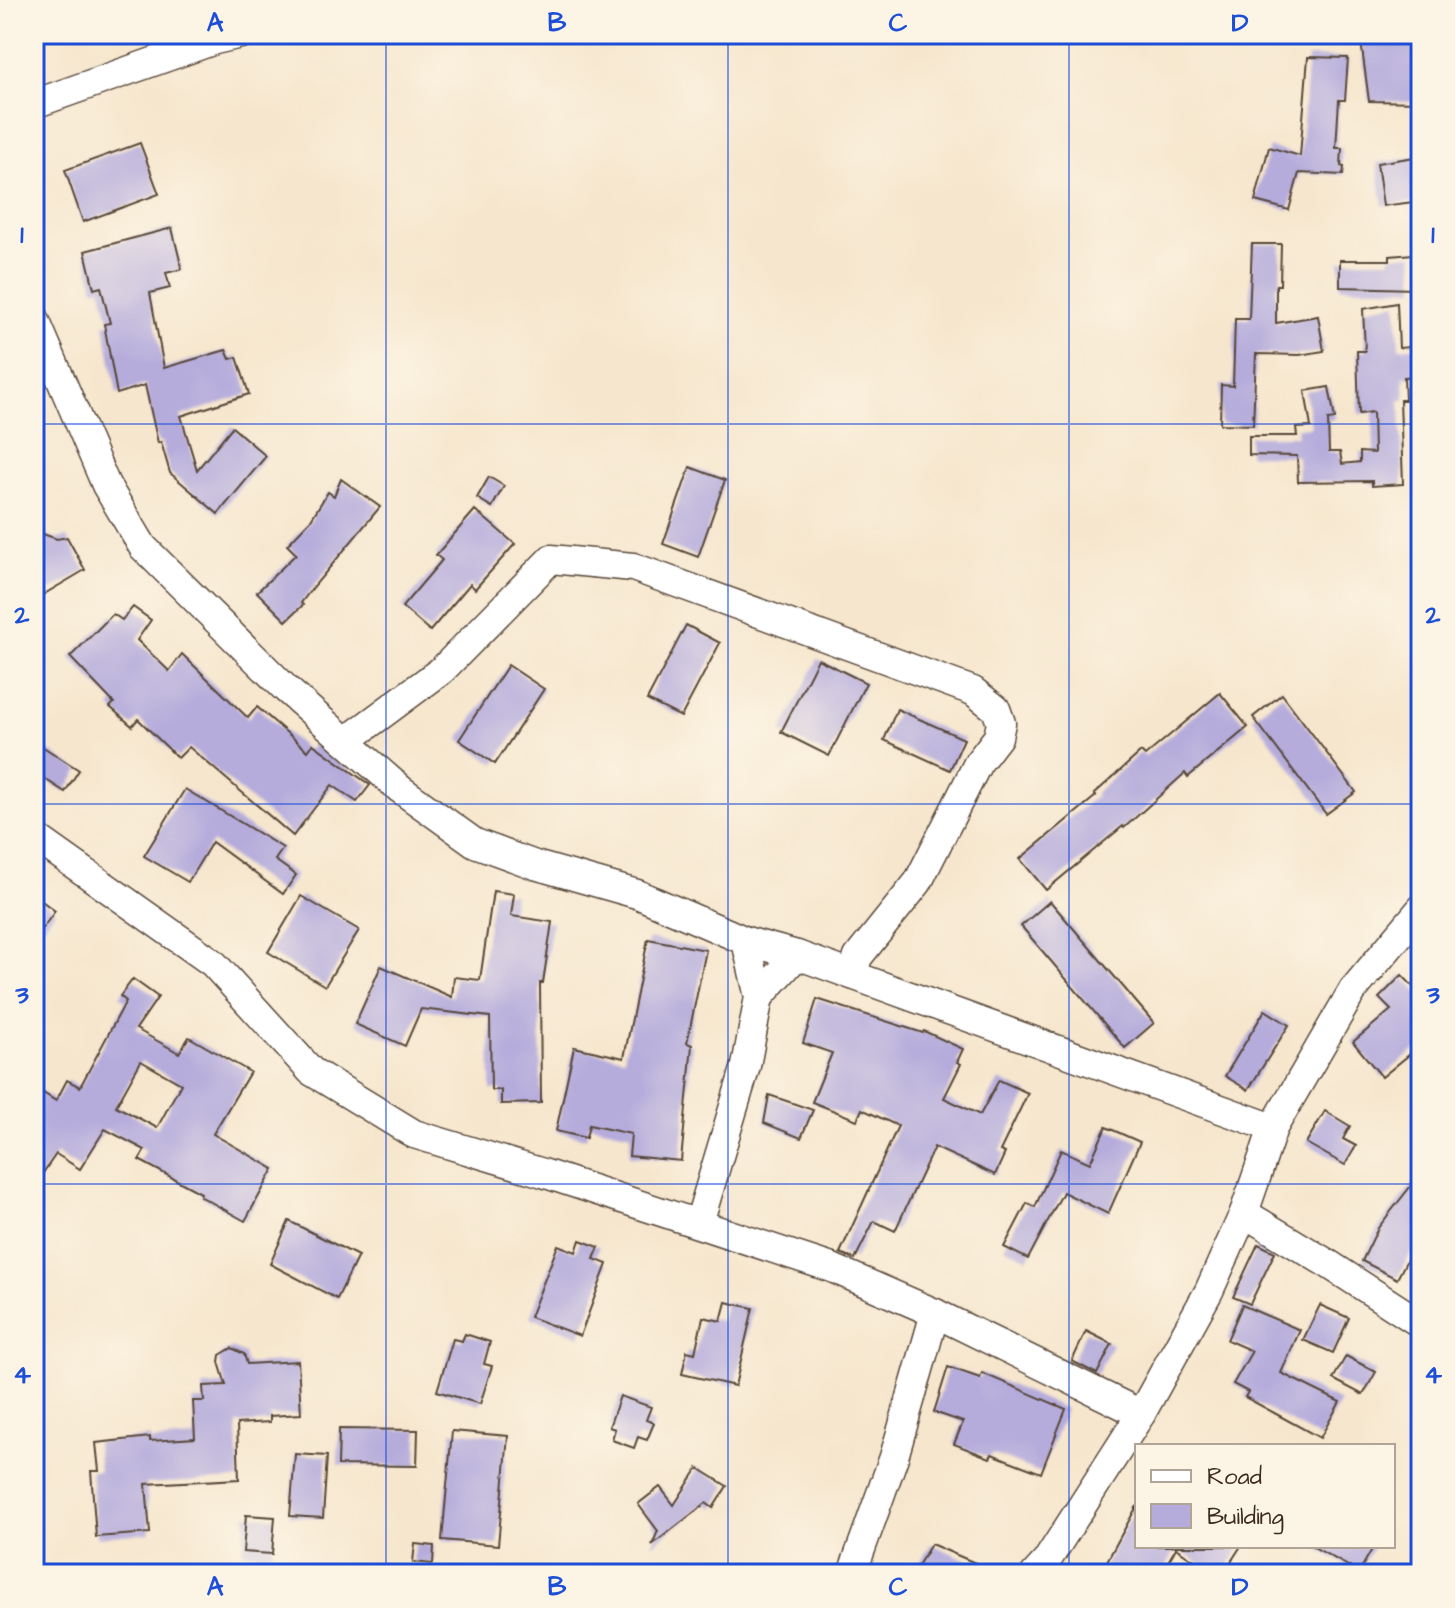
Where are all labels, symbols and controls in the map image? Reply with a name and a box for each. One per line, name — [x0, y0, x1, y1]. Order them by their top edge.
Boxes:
text: A — [207, 5, 224, 41]
text: B — [548, 5, 567, 41]
text: C — [889, 5, 908, 41]
text: D — [1232, 5, 1249, 41]
text: 1 — [20, 217, 24, 253]
text: 1 — [1431, 217, 1435, 253]
text: 2 — [14, 597, 30, 633]
text: 2 — [1425, 597, 1441, 633]
text: 3 — [14, 977, 29, 1013]
text: 3 — [1425, 977, 1440, 1013]
text: 4 — [13, 1357, 31, 1393]
text: 4 — [1424, 1357, 1442, 1393]
legend — [1135, 1444, 1395, 1548]
text: Road — [1207, 1460, 1262, 1494]
text: Building — [1207, 1500, 1284, 1535]
text: A — [207, 1569, 224, 1605]
text: B — [548, 1569, 567, 1605]
text: C — [889, 1569, 908, 1605]
text: D — [1232, 1569, 1249, 1605]

